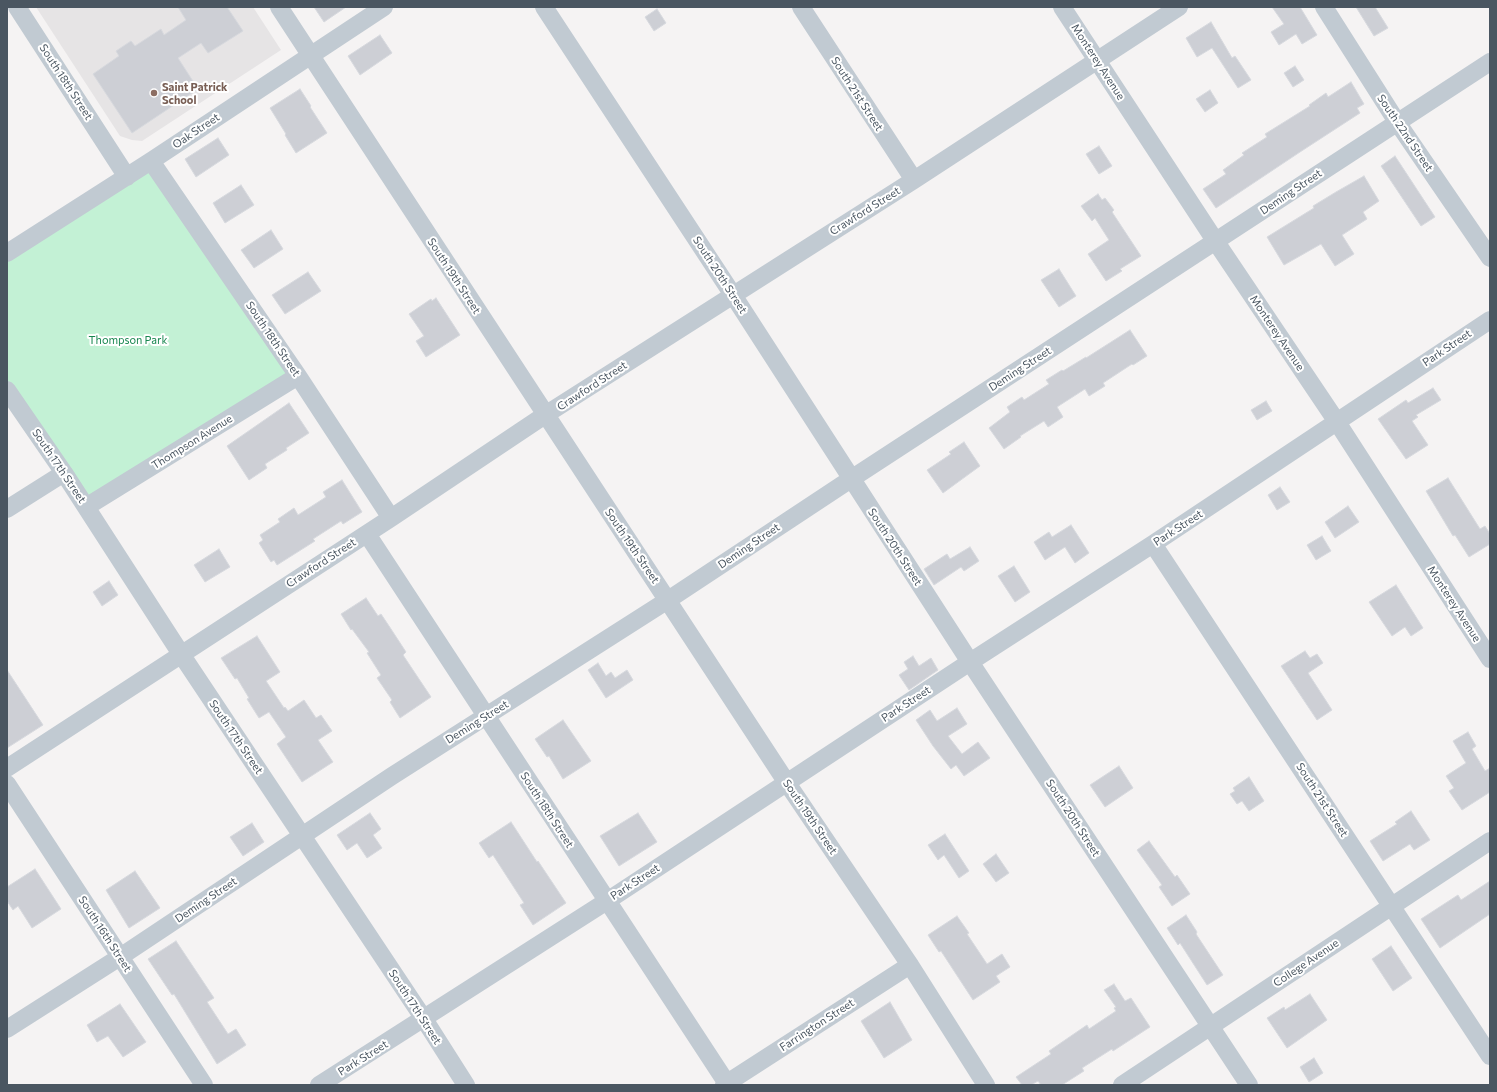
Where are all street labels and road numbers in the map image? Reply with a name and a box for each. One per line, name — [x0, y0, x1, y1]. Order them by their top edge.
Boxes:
street label: Monterey Avenue — [1069, 22, 1127, 102]
street label: South 18th Street — [37, 42, 95, 122]
street label: South 21st Street — [828, 55, 886, 133]
street label: South 22nd Street — [1374, 92, 1436, 174]
street label: Oak Street — [170, 110, 222, 152]
street label: Deming Street — [1258, 166, 1324, 218]
street label: Crawford Street — [827, 184, 903, 238]
street label: South 20th Street — [690, 234, 750, 316]
street label: South 19th Street — [425, 236, 483, 316]
street label: Monterey Avenue — [1247, 293, 1307, 373]
street label: South 18th Street — [243, 299, 303, 379]
street label: Park Street — [1420, 327, 1474, 369]
street label: Deming Street — [986, 344, 1054, 394]
street label: Crawford Street — [555, 359, 629, 413]
street label: Thompson Avenue — [149, 412, 235, 472]
street label: South 17th Street — [29, 426, 89, 506]
street label: South 19th Street — [602, 506, 662, 586]
street label: South 20th Street — [865, 506, 925, 588]
street label: Park Street — [1151, 507, 1205, 549]
street label: Deming Street — [716, 520, 782, 572]
street label: Crawford Street — [284, 536, 358, 590]
street label: Monterey Avenue — [1425, 564, 1483, 644]
street label: Park Street — [879, 683, 933, 725]
street label: South 17th Street — [206, 697, 266, 777]
street label: Deming Street — [443, 697, 511, 747]
street label: South 21st Street — [1293, 761, 1351, 839]
street label: South 18th Street — [518, 770, 576, 850]
street label: South 19th Street — [780, 777, 840, 857]
street label: South 20th Street — [1043, 777, 1103, 859]
street label: Park Street — [608, 861, 662, 903]
street label: Deming Street — [173, 874, 239, 926]
street label: South 16th Street — [76, 894, 134, 974]
street label: College Avenue — [1271, 936, 1341, 990]
street label: South 17th Street — [386, 967, 444, 1047]
street label: Farrington Street — [777, 996, 857, 1054]
street label: Park Street — [336, 1038, 390, 1078]

